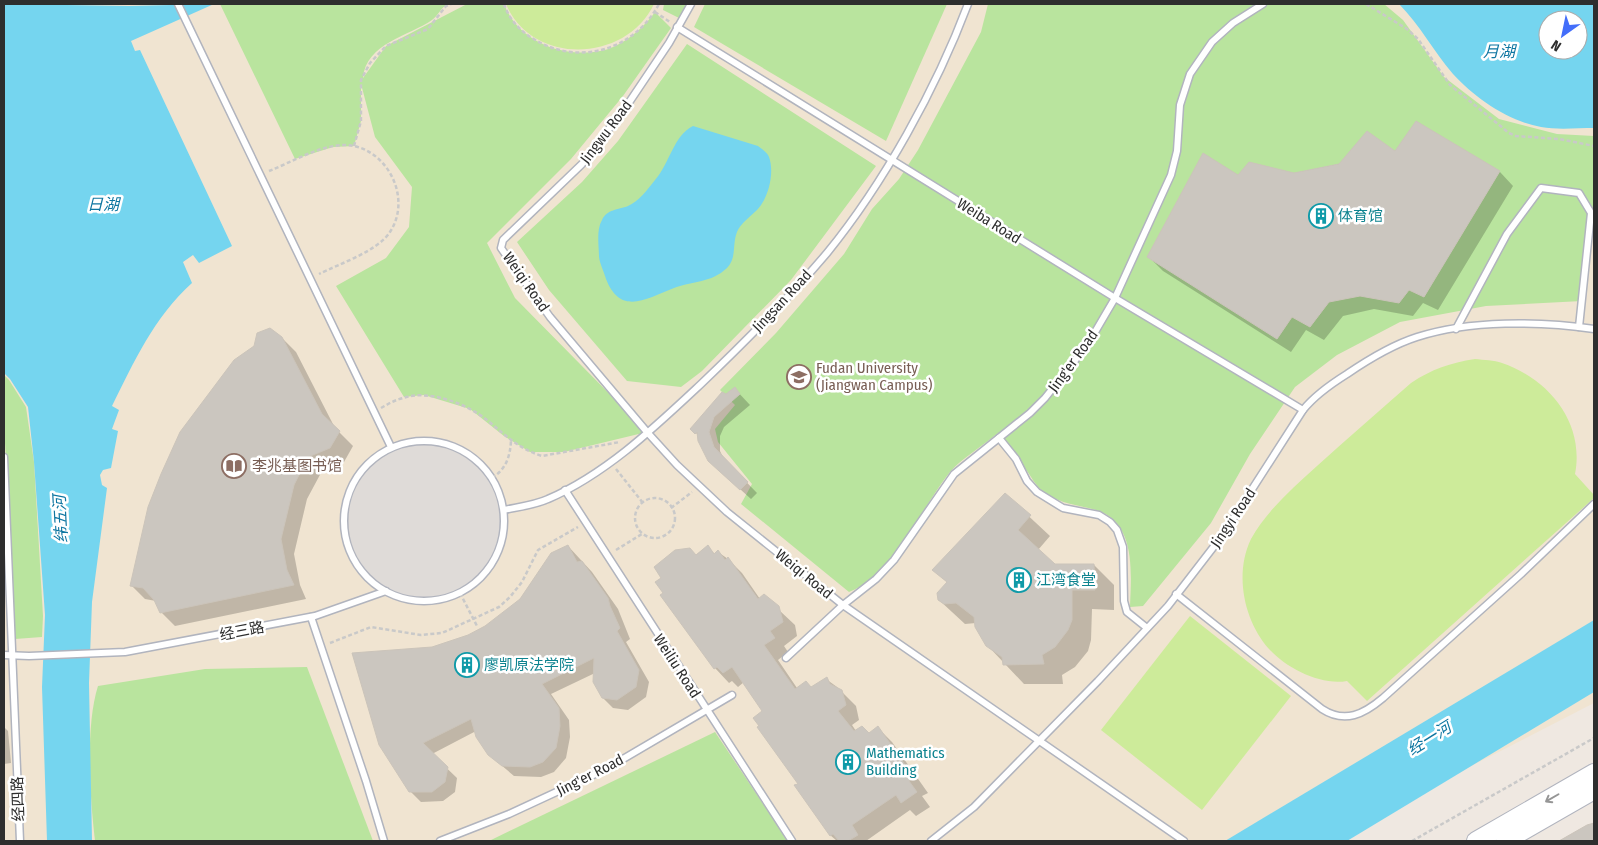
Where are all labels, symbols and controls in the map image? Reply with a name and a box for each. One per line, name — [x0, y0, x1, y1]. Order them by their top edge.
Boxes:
north arrow — [1538, 10, 1588, 60]
text: N — [1548, 36, 1564, 55]
water label: 月湖 — [1483, 42, 1518, 61]
street label: Jingwu Road — [576, 97, 636, 167]
street label: Weiba Road — [954, 194, 1024, 248]
water label: 日湖 — [87, 195, 122, 214]
building icon: 体育馆 — [1308, 203, 1334, 229]
place label: 体育馆 — [1338, 207, 1383, 225]
street label: Weiqi Road — [499, 249, 553, 315]
street label: Jingsan Road — [749, 266, 815, 336]
street label: Jing'er Road — [1044, 326, 1102, 396]
place label: Fudan University (Jiangwan Campus) — [816, 359, 932, 394]
school or university icon: Fudan University (Jiangwan Campus) — [786, 364, 812, 390]
library icon: 李兆基图书馆 — [221, 453, 247, 479]
place label: 李兆基图书馆 — [252, 457, 342, 475]
street label: Jingyi Road — [1207, 485, 1259, 551]
water label: 纬五河 — [50, 492, 71, 543]
street label: Weiqi Road — [772, 545, 836, 603]
building icon: 江湾食堂 — [1006, 567, 1032, 593]
place label: 江湾食堂 — [1036, 571, 1096, 589]
street label: 经三路 — [218, 618, 266, 644]
street label: Weiliu Road — [650, 631, 704, 701]
building icon: 廖凯原法学院 — [454, 652, 480, 678]
place label: 廖凯原法学院 — [484, 656, 574, 674]
water label: 经一河 — [1404, 716, 1457, 759]
place label: Mathematics Building — [866, 744, 945, 779]
building icon: Mathematics Building — [835, 749, 861, 775]
street label: Jing'er Road — [553, 750, 627, 800]
street label: 经四路 — [8, 776, 28, 822]
one-way arrow — [1545, 793, 1560, 803]

